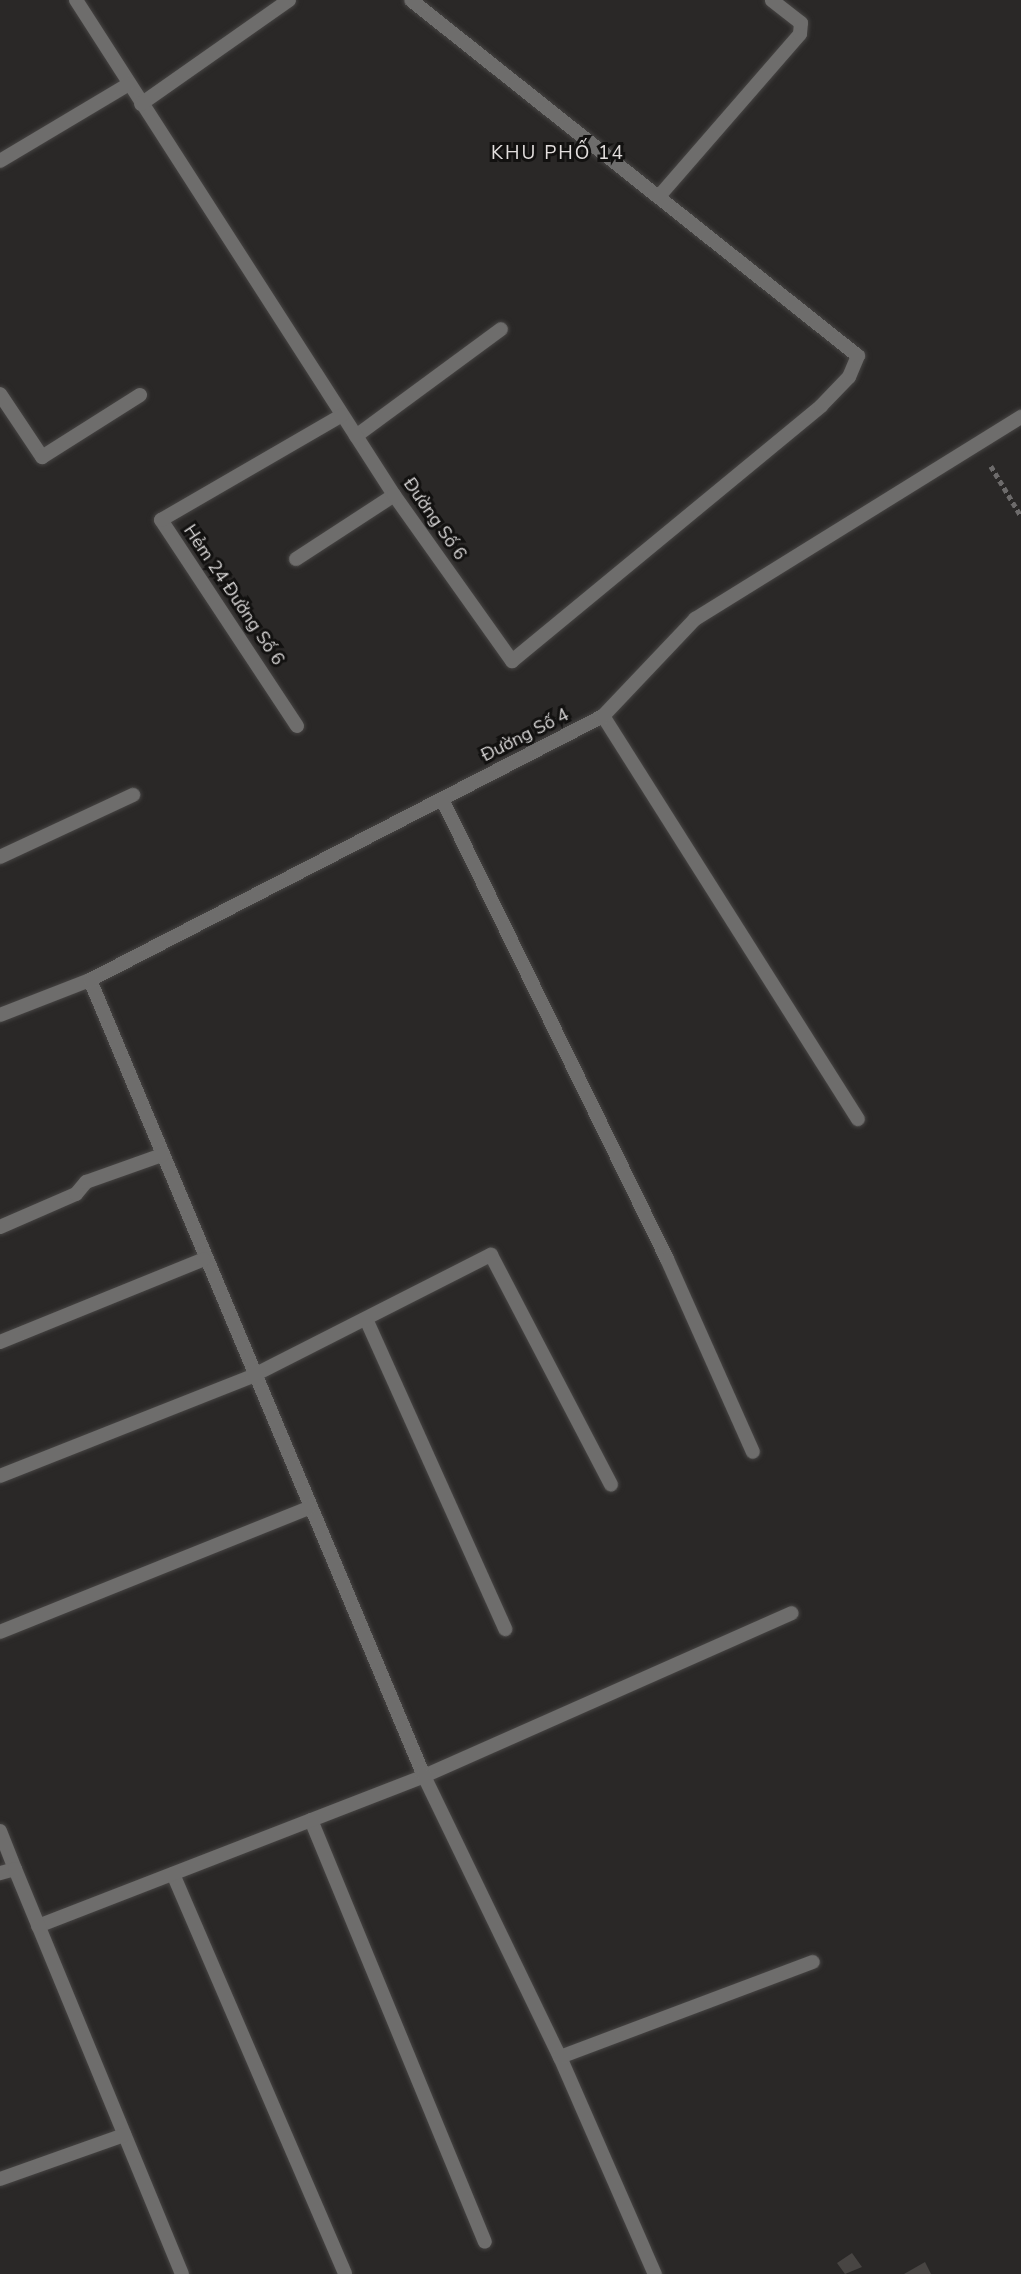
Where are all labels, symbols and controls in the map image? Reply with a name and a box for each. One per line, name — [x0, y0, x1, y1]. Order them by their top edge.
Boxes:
district label: KHU PHỐ 14 — [492, 143, 624, 165]
street label: Đường Số 6 — [399, 474, 471, 564]
street label: Hẻm 24 Đường Số 6 — [179, 521, 289, 669]
street label: Đường Số 4 — [478, 704, 572, 766]

